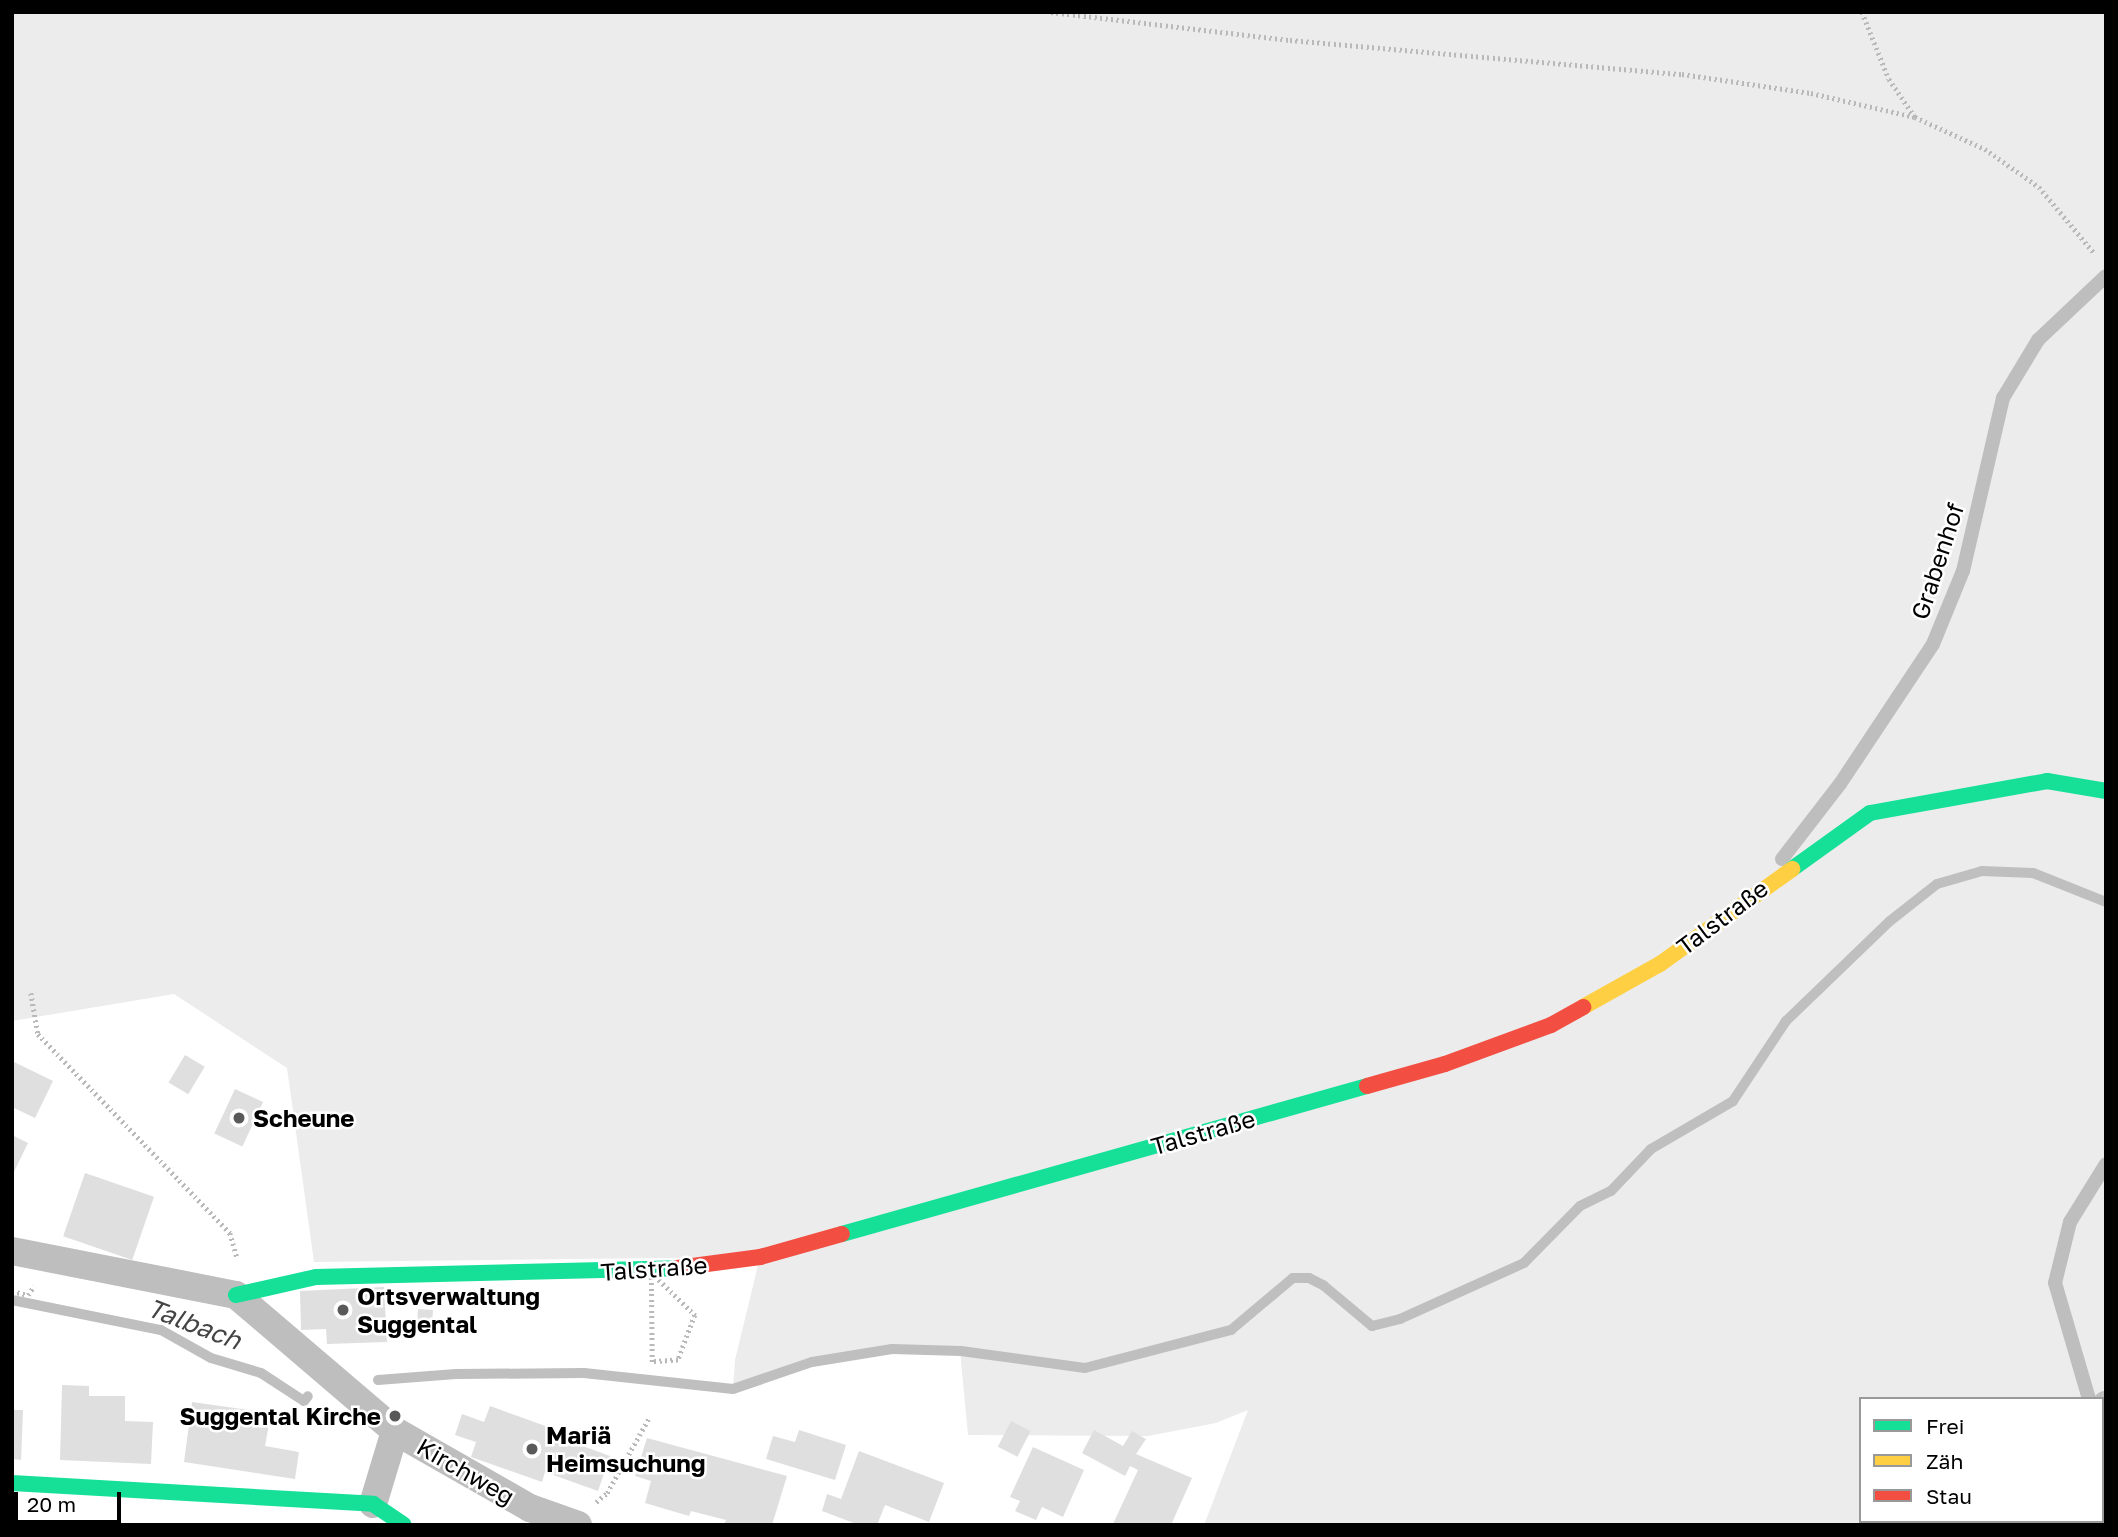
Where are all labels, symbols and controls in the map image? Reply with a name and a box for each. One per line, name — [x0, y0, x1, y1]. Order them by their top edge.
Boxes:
street label: Grabenhof — [1905, 499, 1969, 623]
street label: Talstraße — [1671, 873, 1773, 961]
street label: Talstraße — [1148, 1103, 1258, 1161]
place label: Scheune — [253, 1104, 355, 1132]
marker: Scheune — [231, 1110, 247, 1126]
street label: Talstraße — [600, 1250, 708, 1286]
place label: Ortsverwaltung Suggental — [357, 1282, 540, 1338]
water label: Talbach — [143, 1292, 245, 1356]
marker: Ortsverwaltung Suggental — [335, 1302, 351, 1318]
legend — [1859, 1397, 2104, 1523]
place label: Suggental Kirche — [179, 1402, 381, 1430]
marker: Suggental Kirche — [387, 1408, 403, 1424]
text: Frei — [1926, 1413, 1964, 1439]
place label: Mariä Heimsuchung — [546, 1421, 706, 1477]
street label: Kirchweg — [412, 1432, 520, 1510]
marker: Mariä Heimsuchung — [524, 1441, 540, 1457]
text: Zäh — [1926, 1448, 1963, 1474]
scale bar — [18, 1478, 124, 1522]
text: Stau — [1926, 1483, 1972, 1509]
text: 20 m — [27, 1491, 76, 1517]

